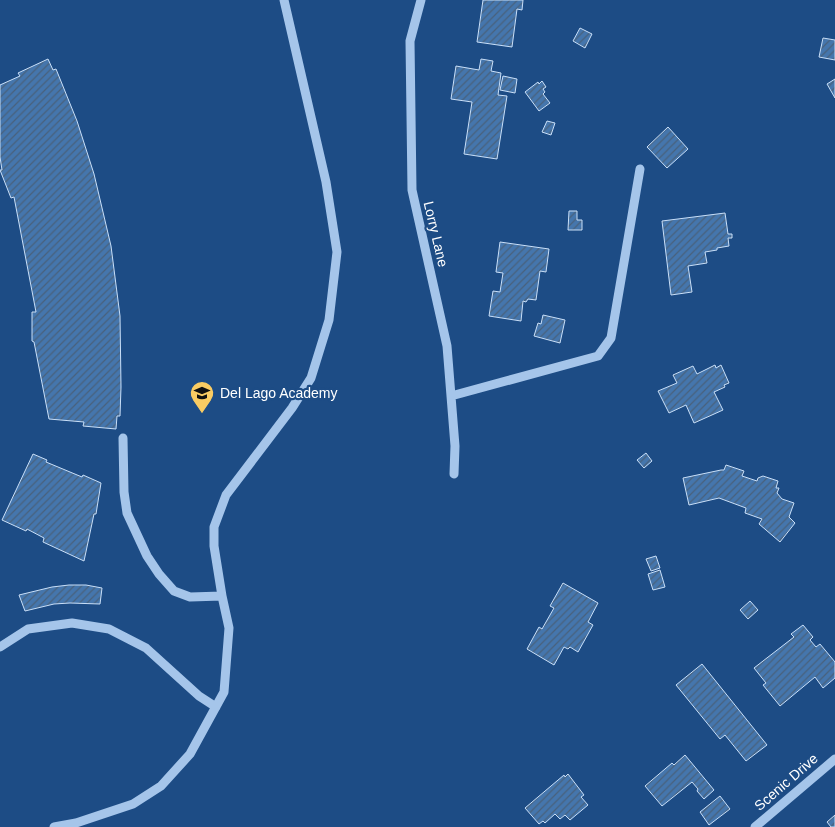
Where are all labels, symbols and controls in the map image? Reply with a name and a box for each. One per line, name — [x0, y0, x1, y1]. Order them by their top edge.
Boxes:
street label: Lorry Lane — [421, 200, 451, 269]
school or university icon: Del Lago Academy — [189, 380, 215, 414]
place label: Del Lago Academy — [220, 385, 338, 401]
street label: Scenic Drive — [751, 750, 821, 814]

